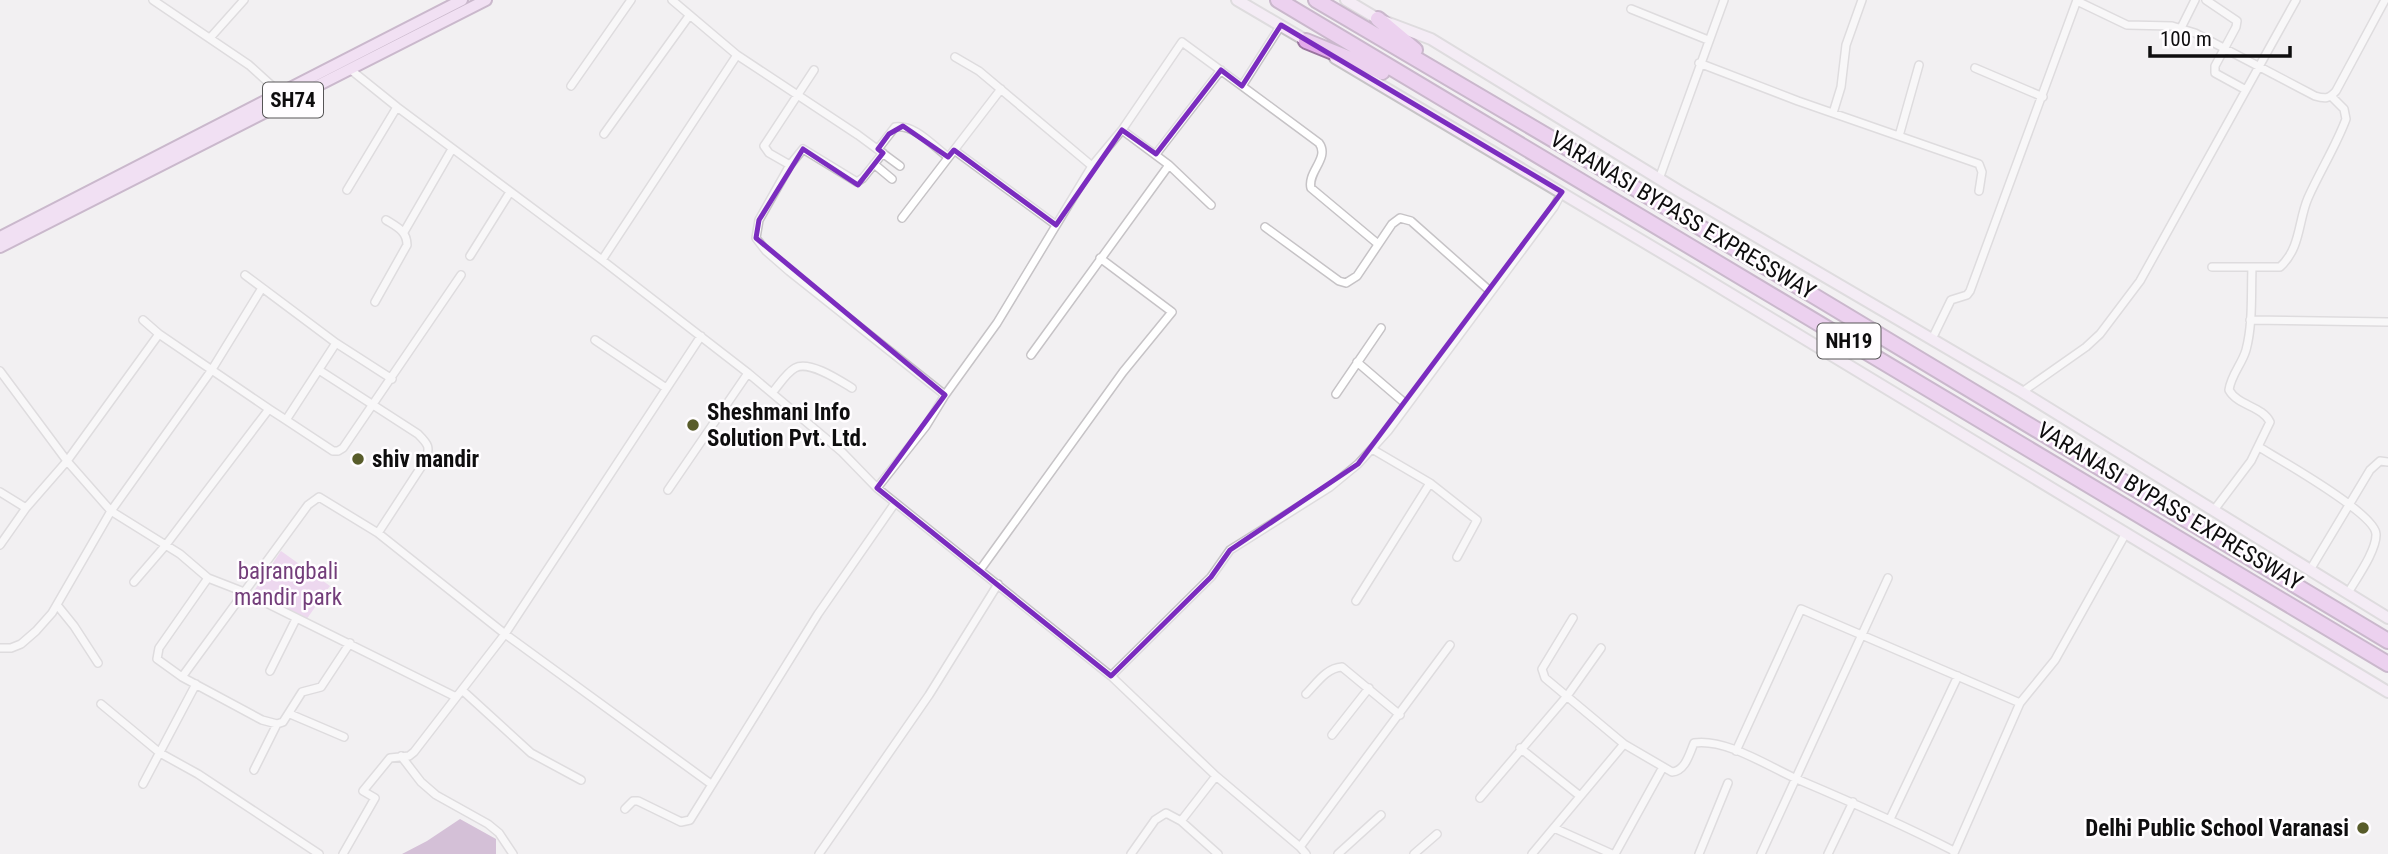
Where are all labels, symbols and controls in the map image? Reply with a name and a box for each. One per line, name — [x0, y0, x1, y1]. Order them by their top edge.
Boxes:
scale bar — [2150, 14, 2290, 58]
text: 100 m — [2160, 27, 2212, 51]
road number: SH74 — [263, 82, 323, 118]
street label: VARANASI BYPASS EXPRESSWAY — [1545, 125, 1820, 305]
road number: NH19 — [1818, 324, 1881, 358]
place label: Sheshmani Info Solution Pvt. Ltd. — [707, 399, 868, 452]
street label: VARANASI BYPASS EXPRESSWAY — [2032, 416, 2307, 596]
marker: Sheshmani Info Solution Pvt. Ltd. — [685, 417, 701, 433]
place label: shiv mandir — [372, 446, 480, 473]
marker: shiv mandir — [350, 451, 366, 467]
park label: bajrangbali mandir park — [234, 558, 343, 611]
place label: Delhi Public School Varanasi — [2085, 815, 2349, 842]
marker: Delhi Public School Varanasi — [2355, 820, 2371, 836]

